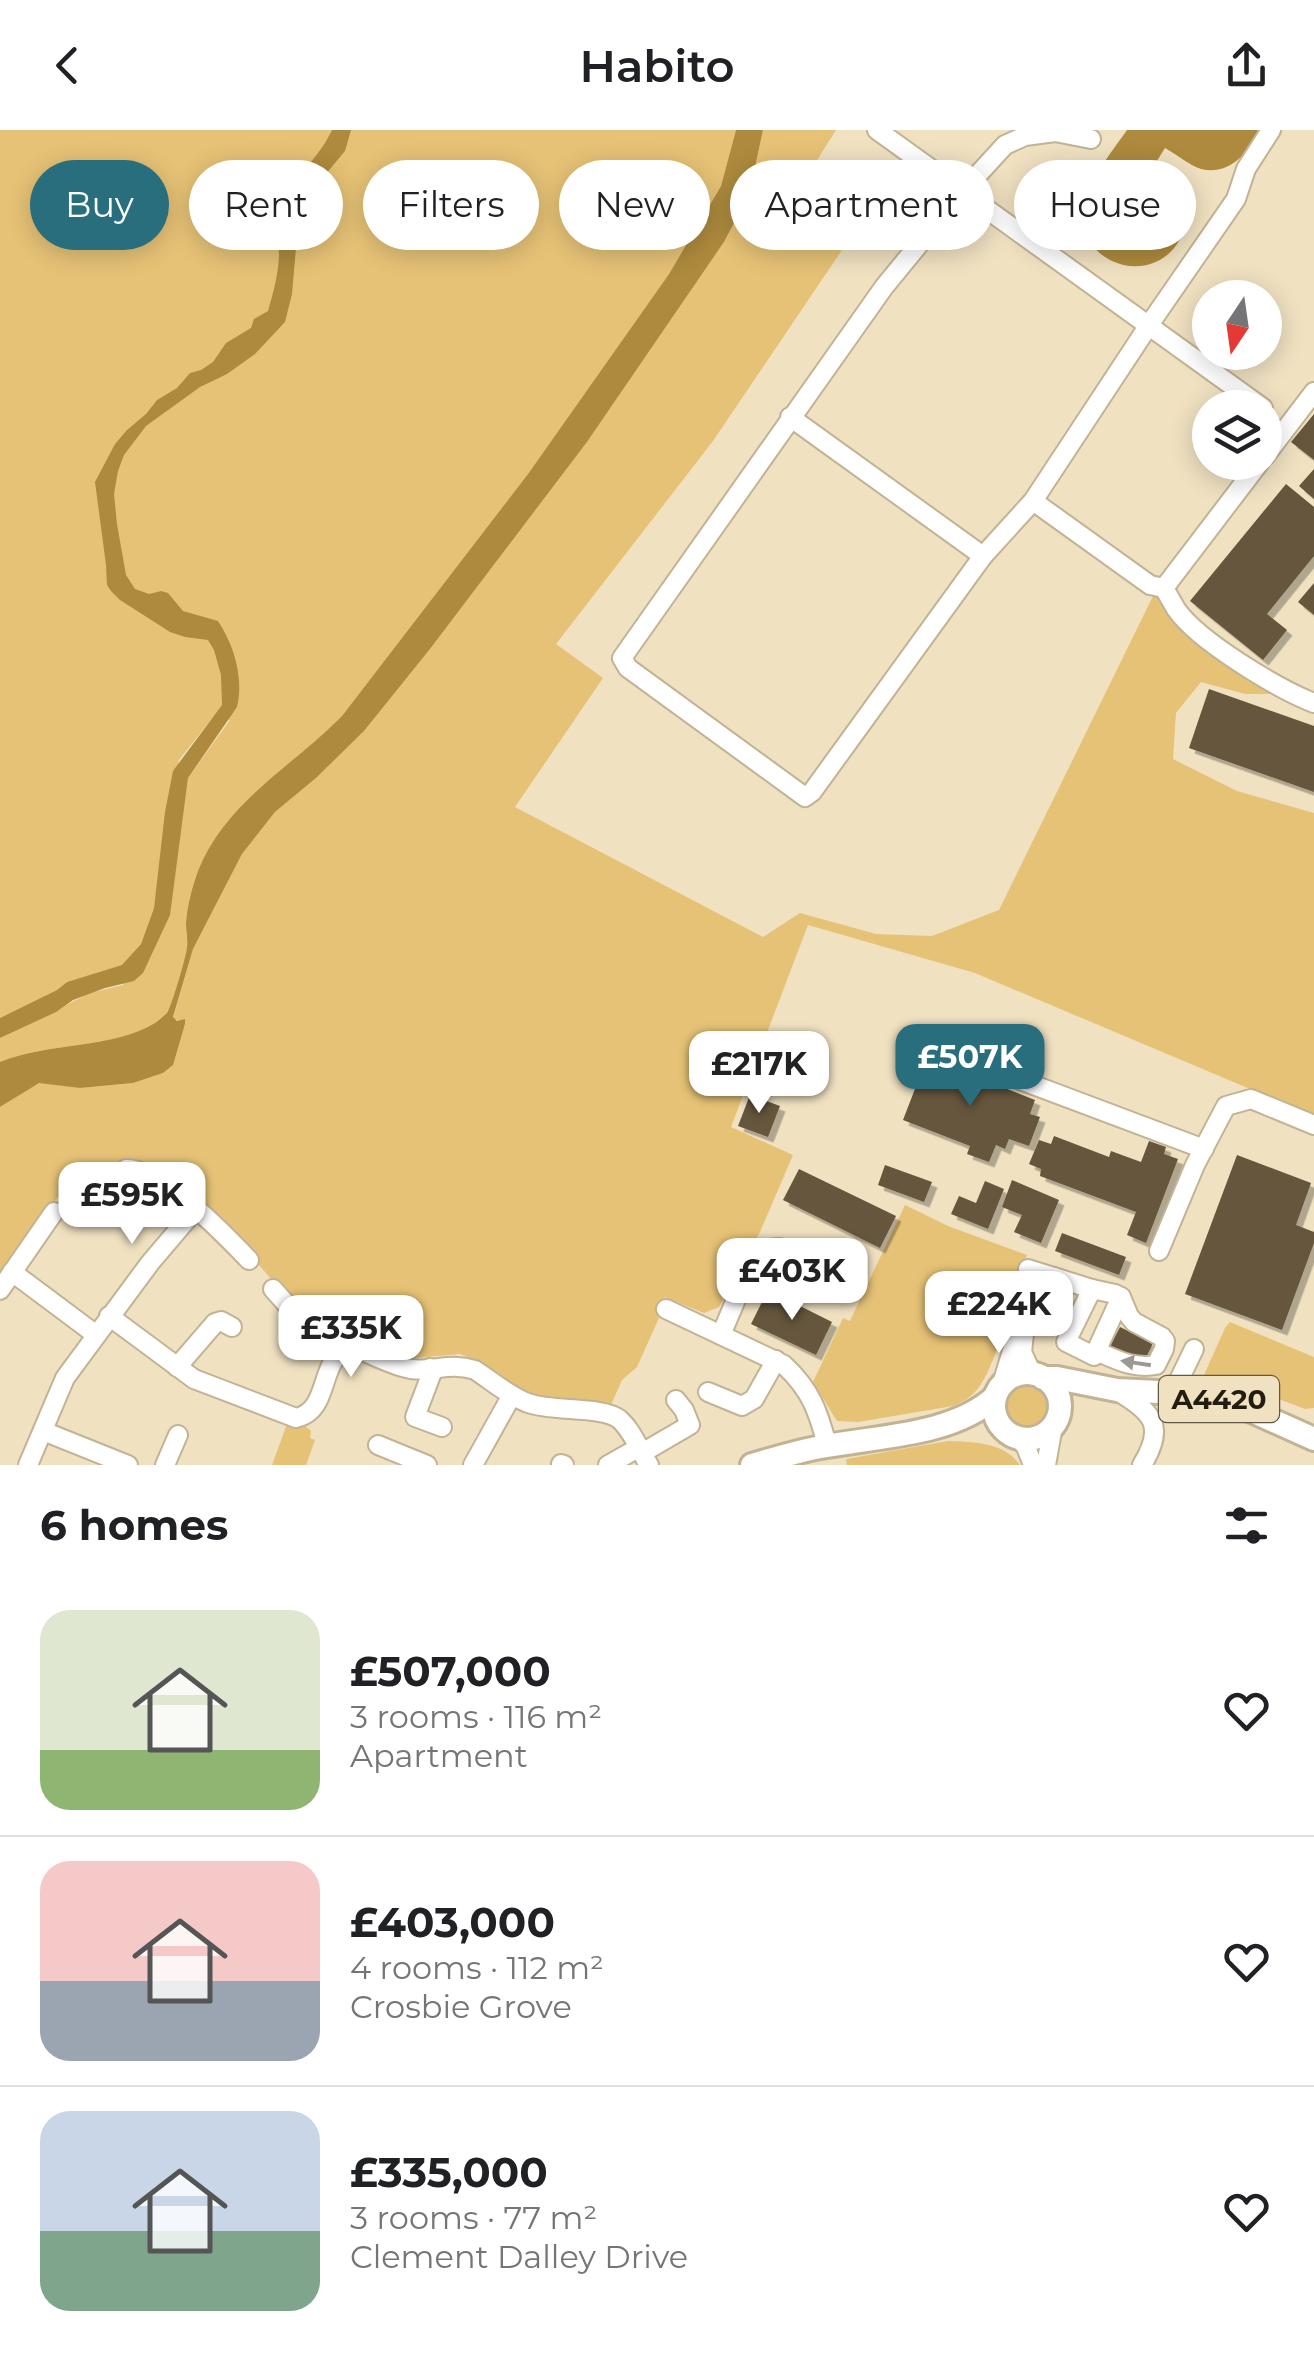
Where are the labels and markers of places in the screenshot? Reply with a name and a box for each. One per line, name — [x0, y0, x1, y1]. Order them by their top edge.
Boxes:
pin: £507K — [900, 1024, 1040, 1109]
pin: £217K — [689, 1031, 829, 1116]
pin: £595K — [62, 1162, 202, 1247]
pin: £403K — [722, 1238, 862, 1323]
pin: £224K — [929, 1271, 1069, 1356]
pin: £335K — [281, 1295, 421, 1380]

